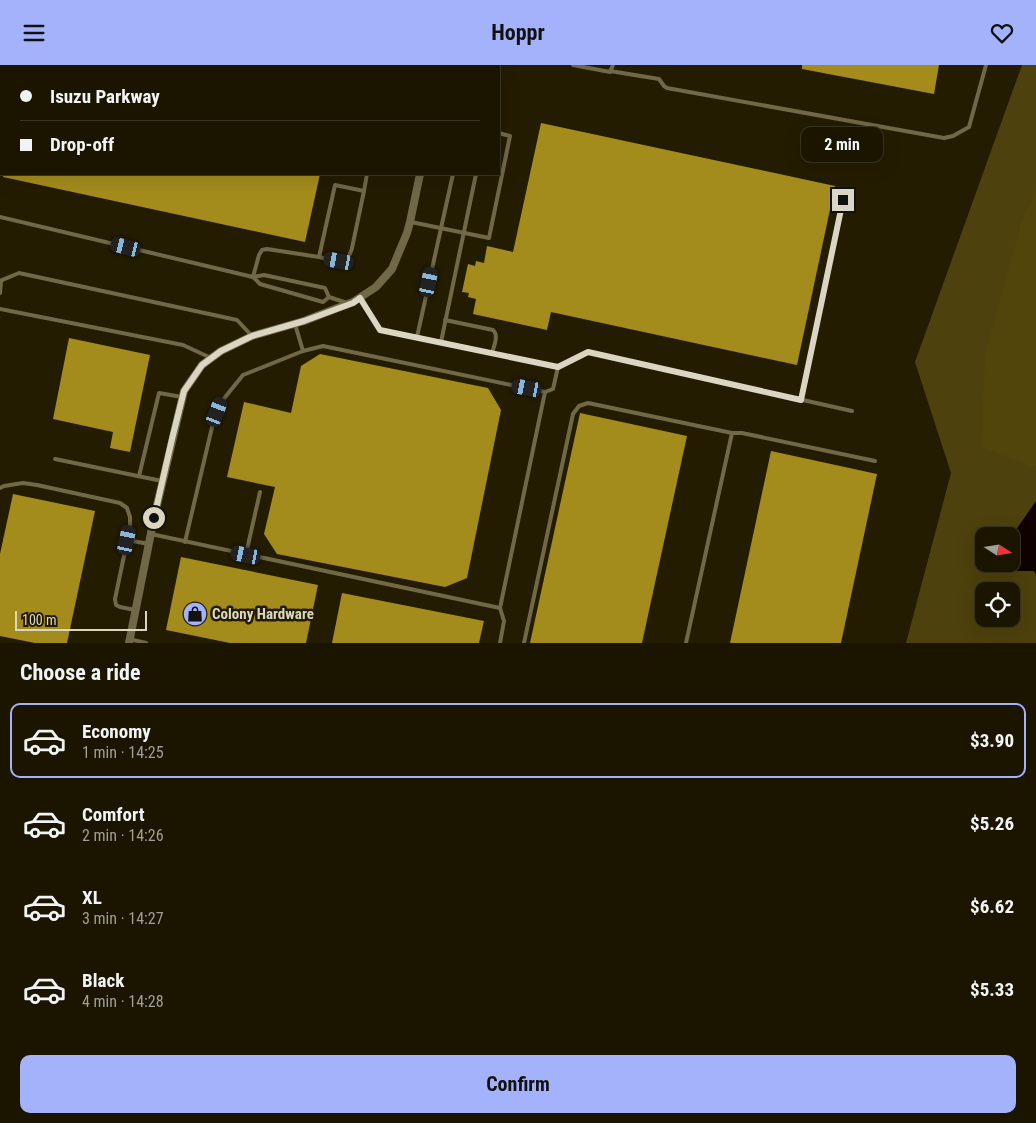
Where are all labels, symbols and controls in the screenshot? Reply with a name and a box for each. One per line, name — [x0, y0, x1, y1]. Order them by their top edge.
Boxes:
icon: menu — [20, 19, 48, 47]
icon: heart — [988, 19, 1016, 47]
text: Hoppr — [491, 20, 545, 45]
text: Isuzu Parkway — [50, 85, 160, 108]
callout: 2 min — [802, 127, 884, 163]
text: Drop-off — [50, 133, 114, 156]
text: 2 min — [824, 135, 860, 154]
route end — [832, 189, 854, 211]
car — [109, 236, 142, 258]
car — [322, 251, 355, 271]
car — [418, 266, 439, 298]
car — [510, 378, 543, 398]
car — [204, 395, 229, 429]
route start — [143, 507, 165, 529]
car — [116, 524, 137, 556]
north arrow — [975, 527, 1020, 573]
map controls — [975, 527, 1020, 627]
car — [229, 545, 262, 565]
button: locate — [975, 582, 1020, 627]
shop icon: Colony Hardware — [182, 601, 208, 627]
place label: Colony Hardware — [212, 605, 314, 623]
scale bar — [15, 608, 148, 631]
text: 100 m — [22, 612, 57, 628]
text: Choose a ride — [20, 660, 141, 685]
icon: car — [22, 718, 67, 763]
text: Economy — [82, 720, 151, 743]
text: $3.90 — [970, 729, 1014, 752]
text: 1 min · 14:25 — [82, 743, 164, 762]
icon: car — [22, 801, 67, 846]
text: Comfort — [82, 803, 145, 826]
text: $5.26 — [970, 812, 1014, 835]
text: 2 min · 14:26 — [82, 826, 164, 845]
icon: car — [22, 884, 67, 929]
text: XL — [82, 886, 102, 909]
text: $6.62 — [970, 895, 1014, 918]
text: 3 min · 14:27 — [82, 909, 164, 928]
icon: car — [22, 967, 67, 1012]
text: Black — [82, 969, 124, 992]
text: $5.33 — [970, 978, 1014, 1001]
text: 4 min · 14:28 — [82, 992, 164, 1011]
button: Confirm — [20, 1055, 1016, 1113]

